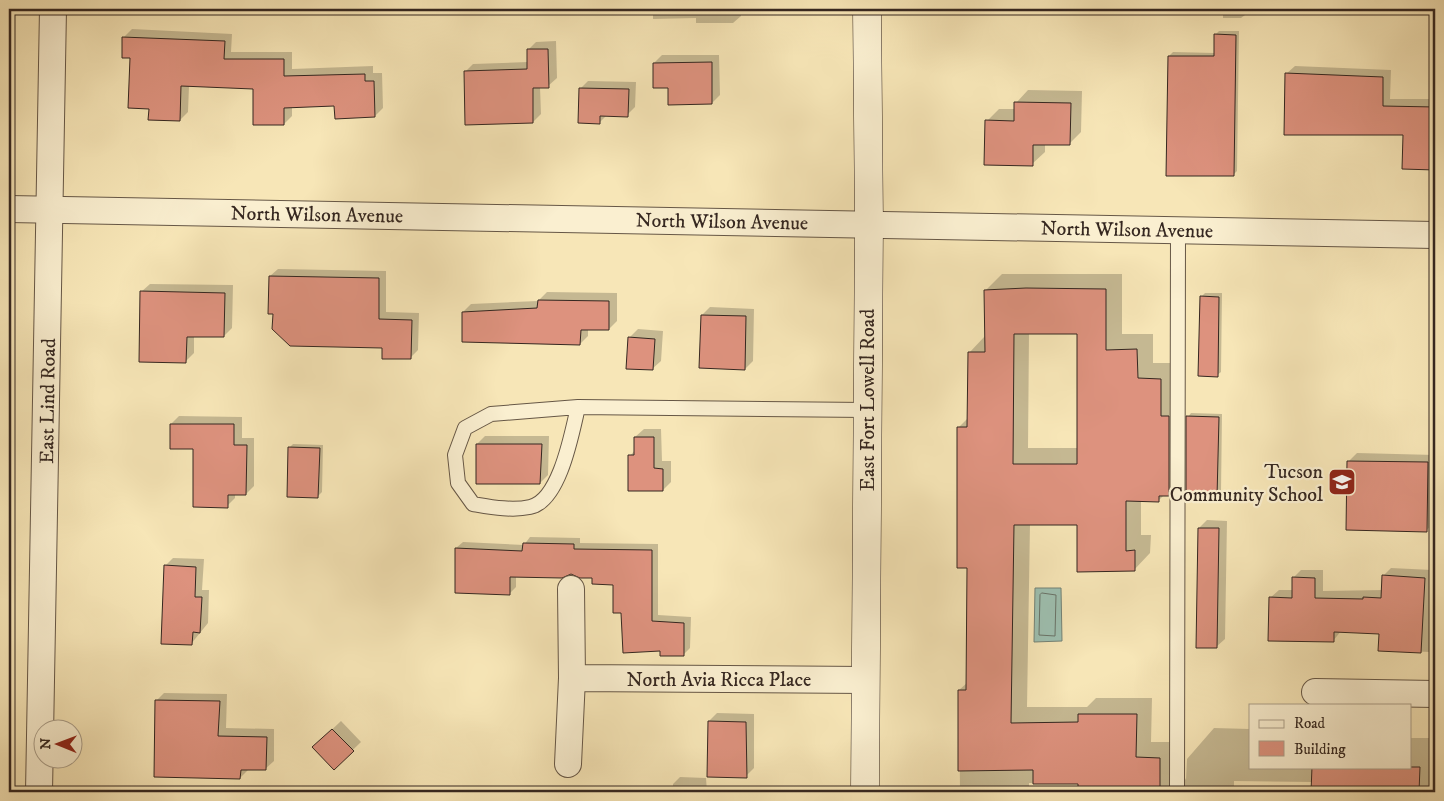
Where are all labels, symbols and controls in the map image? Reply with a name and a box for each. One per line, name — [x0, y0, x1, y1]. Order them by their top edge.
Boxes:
street label: North Wilson Avenue — [230, 201, 403, 230]
street label: North Wilson Avenue — [635, 208, 808, 237]
street label: North Wilson Avenue — [1040, 216, 1213, 245]
street label: East Fort Lowell Road — [856, 309, 881, 491]
street label: East Lind Road — [35, 338, 62, 464]
place label: Tucson Community School — [1170, 460, 1324, 508]
school or university icon: Tucson Community School — [1327, 467, 1357, 497]
street label: North Avia Ricca Place — [627, 668, 811, 693]
legend — [1249, 704, 1412, 768]
text: Road — [1294, 714, 1326, 733]
north arrow — [32, 718, 82, 768]
text: N — [37, 737, 55, 750]
text: Building — [1294, 740, 1346, 759]

